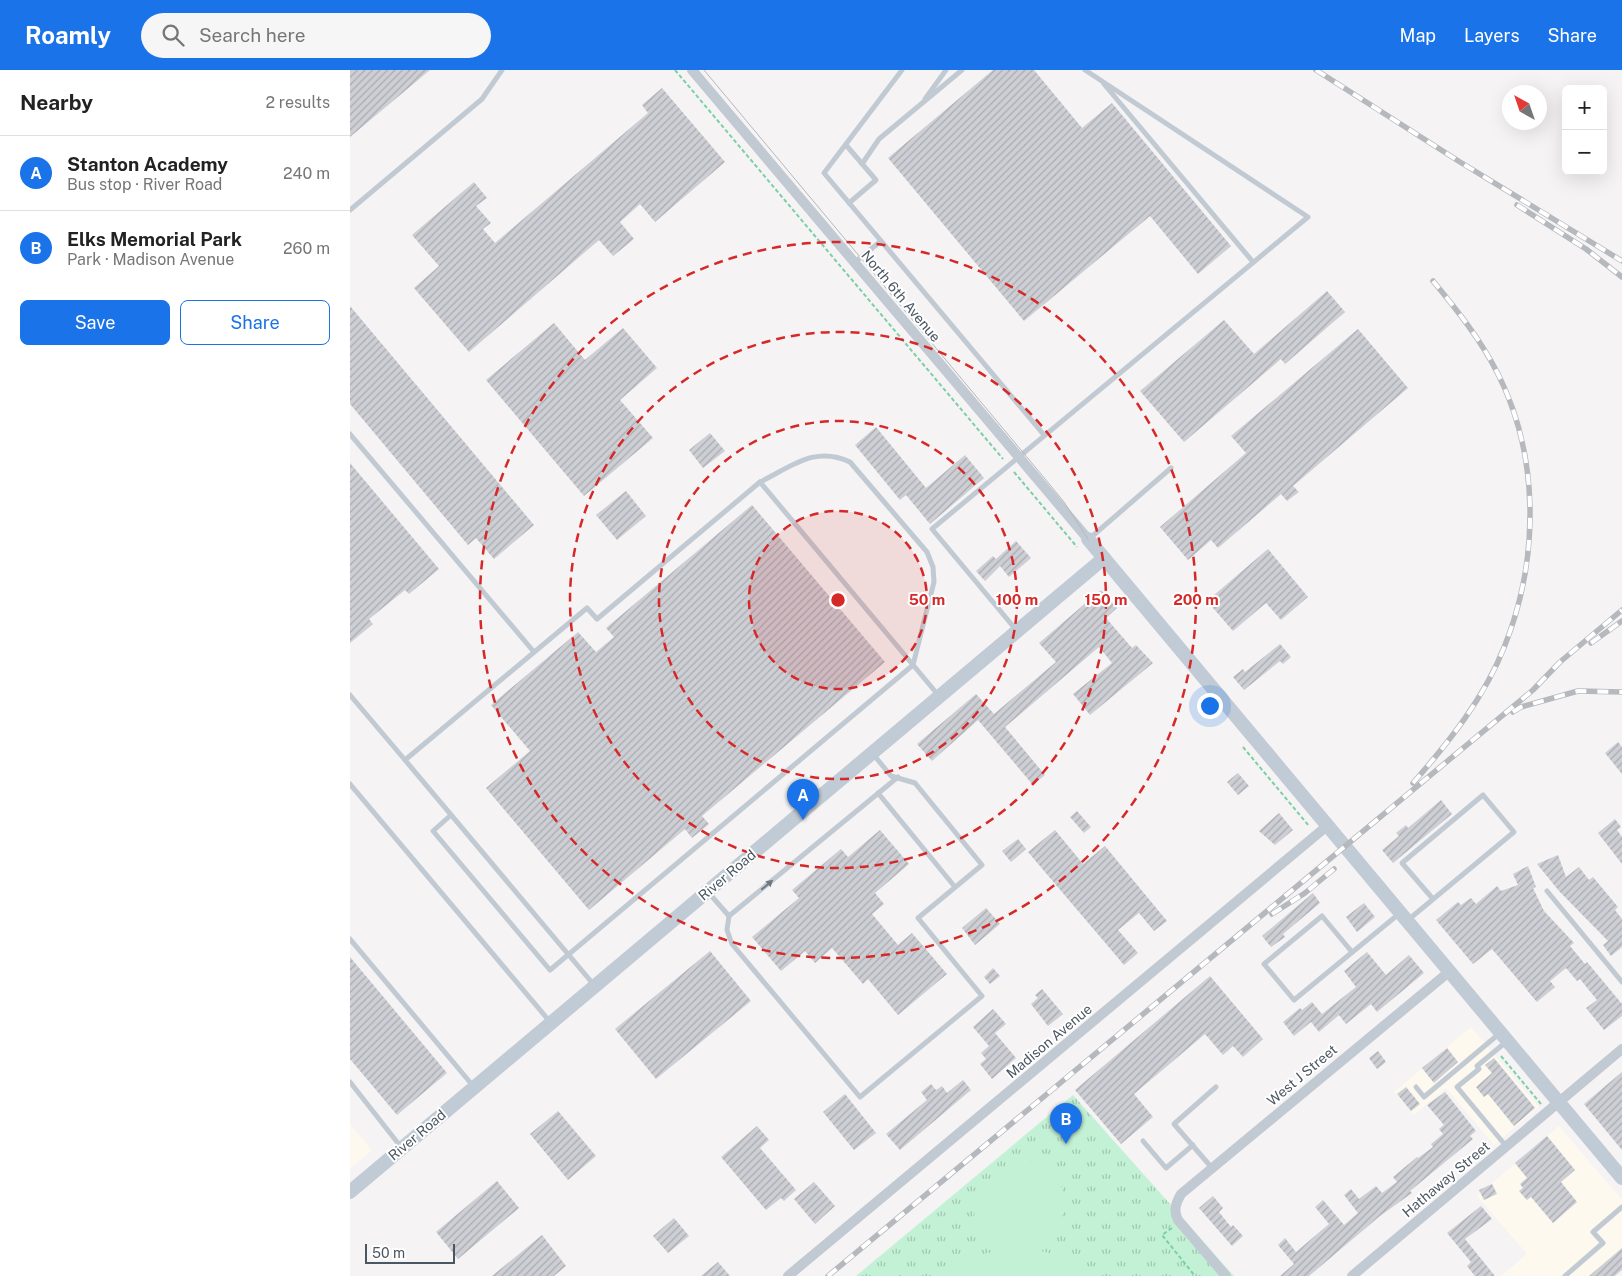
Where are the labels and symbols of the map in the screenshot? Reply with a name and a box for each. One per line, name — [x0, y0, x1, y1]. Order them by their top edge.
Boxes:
north arrow — [1502, 85, 1547, 130]
street label: North 6th Avenue — [858, 247, 944, 345]
centre of rings — [829, 591, 847, 609]
text: 50 m — [909, 591, 945, 608]
text: 100 m — [996, 591, 1038, 608]
text: 150 m — [1084, 591, 1128, 608]
text: 200 m — [1173, 591, 1219, 608]
your location — [1197, 693, 1223, 719]
pin: A — [787, 779, 819, 820]
street label: River Road — [695, 846, 759, 904]
one-way arrow — [760, 880, 773, 891]
street label: Madison Avenue — [1003, 1001, 1095, 1081]
street label: West J Street — [1264, 1041, 1340, 1109]
pin: B — [1050, 1103, 1082, 1144]
street label: River Road — [385, 1106, 449, 1164]
street label: Hathaway Street — [1399, 1138, 1493, 1220]
scale bar — [365, 1241, 455, 1264]

